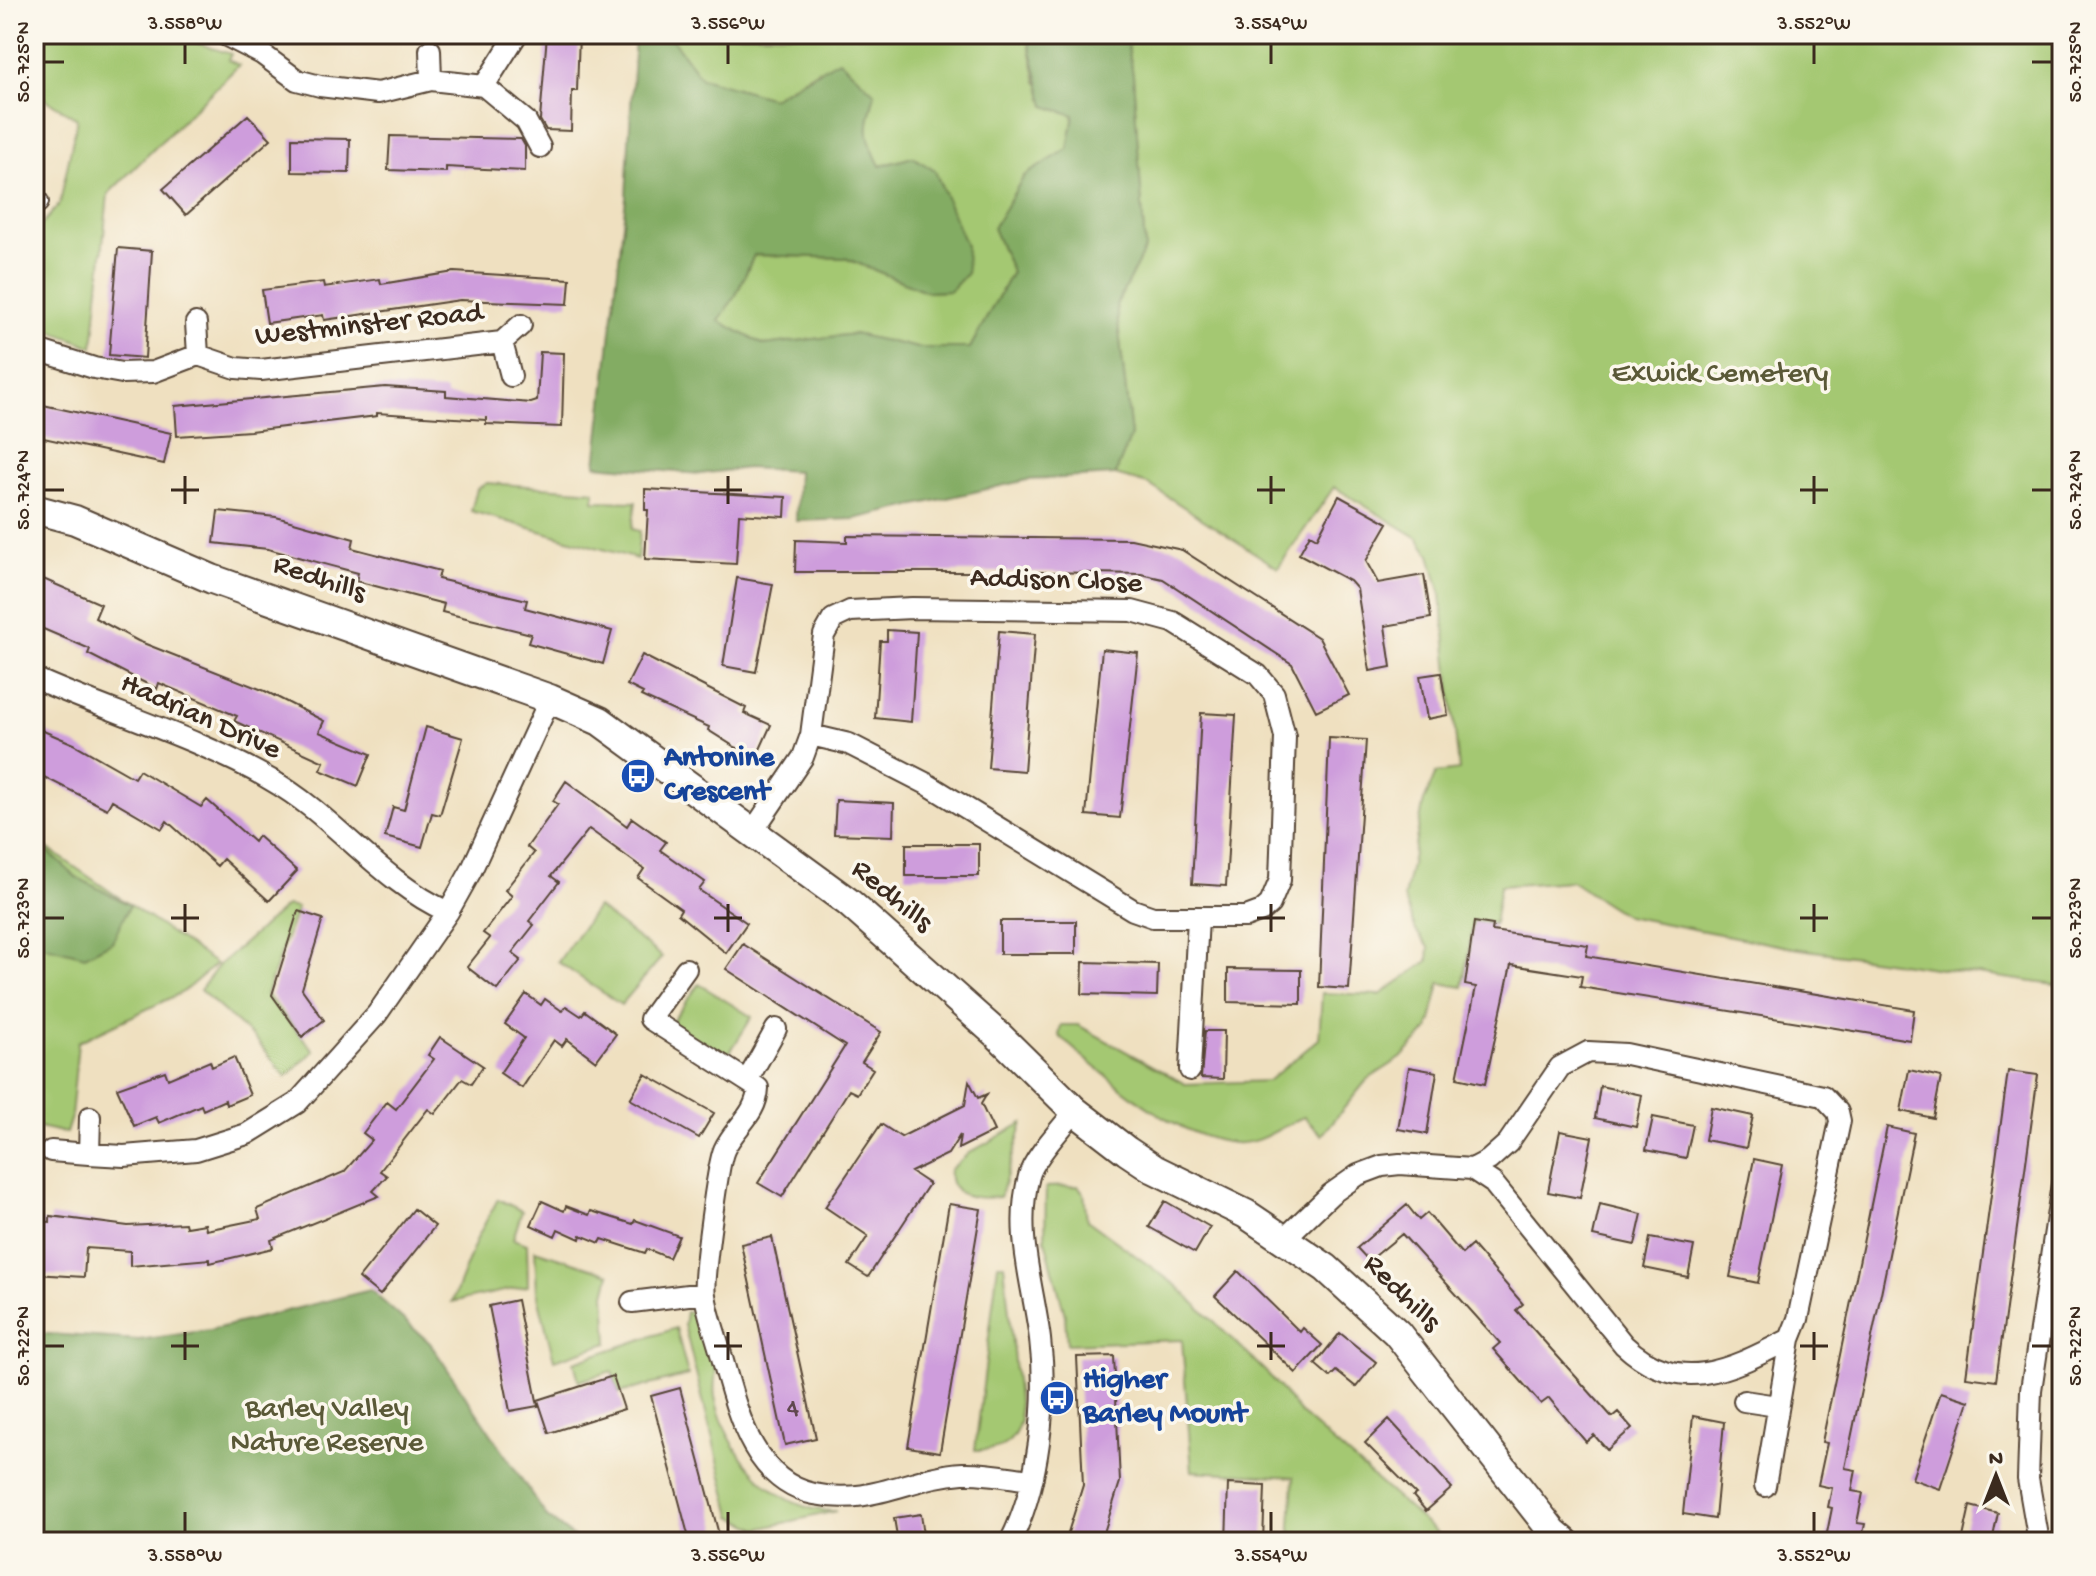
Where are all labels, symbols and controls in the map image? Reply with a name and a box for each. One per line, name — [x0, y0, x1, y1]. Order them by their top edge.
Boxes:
text: 3.558°W — [147, 14, 222, 37]
text: 3.556°W — [690, 14, 765, 37]
text: 3.554°W — [1233, 14, 1308, 37]
text: 3.552°W — [1776, 14, 1851, 37]
text: 50.725°N — [14, 22, 37, 102]
text: 50.725°N — [2066, 22, 2089, 102]
street label: Westminster Road — [254, 296, 487, 355]
park label: Exwick Cemetery — [1612, 358, 1828, 393]
text: 50.724°N — [14, 450, 37, 530]
text: 50.724°N — [2066, 450, 2089, 530]
street label: Redhills — [268, 548, 371, 612]
street label: Addison Close — [969, 562, 1143, 603]
street label: Hadrian Drive — [114, 667, 286, 769]
place label: Antonine Crescent — [663, 742, 776, 811]
bus stop icon: Antonine Crescent — [619, 757, 657, 795]
street label: Redhills — [843, 853, 940, 942]
text: 50.723°N — [14, 878, 37, 958]
text: 50.723°N — [2066, 878, 2089, 958]
street label: Redhills — [1355, 1248, 1448, 1341]
text: 50.722°N — [14, 1306, 37, 1386]
text: 50.722°N — [2066, 1306, 2089, 1386]
place label: Higher Barley Mount — [1082, 1364, 1249, 1433]
bus stop icon: Higher Barley Mount — [1038, 1379, 1076, 1417]
park label: Barley Valley Nature Reserve — [231, 1393, 424, 1462]
house number: 4 — [787, 1394, 799, 1425]
north arrow — [1956, 1436, 2036, 1516]
text: N — [1989, 1447, 2003, 1473]
text: 3.558°W — [147, 1546, 222, 1569]
text: 3.556°W — [690, 1546, 765, 1569]
text: 3.554°W — [1233, 1546, 1308, 1569]
text: 3.552°W — [1776, 1546, 1851, 1569]

